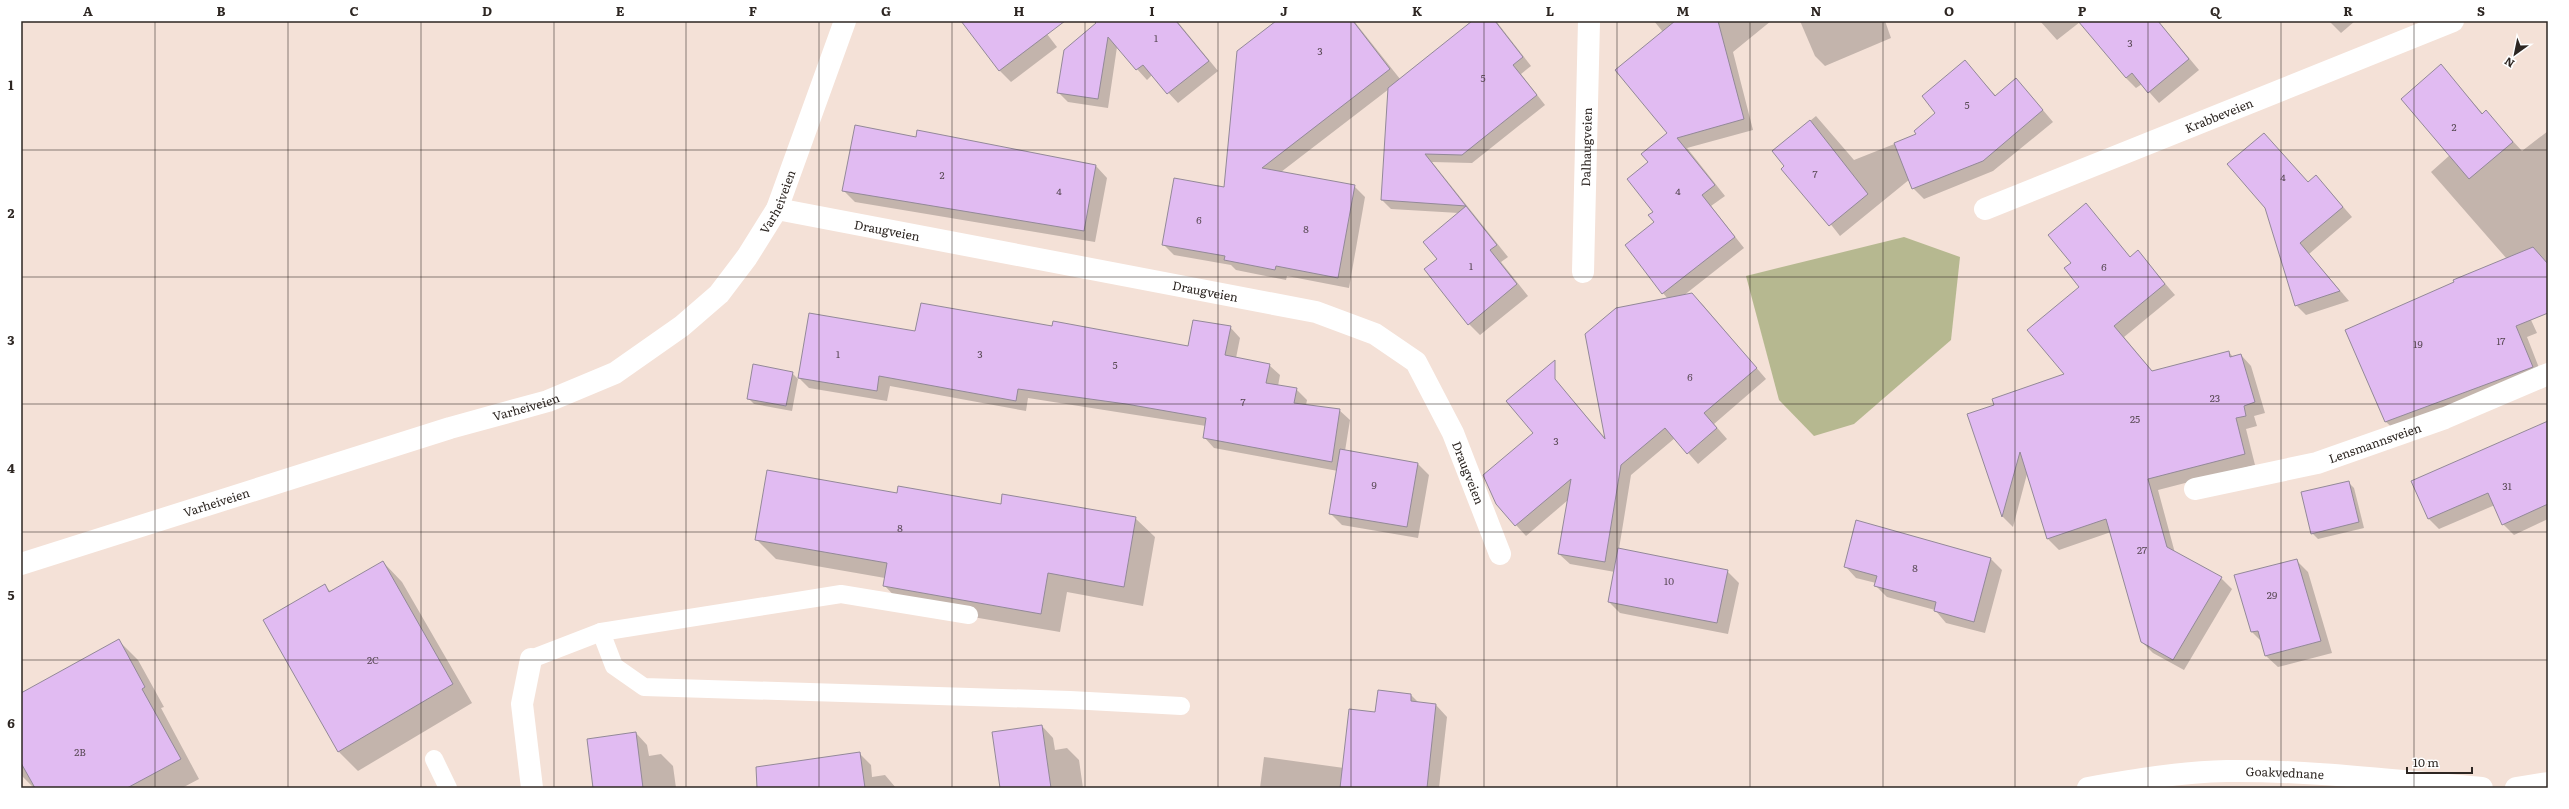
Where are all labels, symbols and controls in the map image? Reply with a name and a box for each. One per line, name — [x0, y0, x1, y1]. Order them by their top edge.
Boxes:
text: A — [83, 1, 93, 20]
text: B — [217, 1, 226, 20]
text: C — [349, 1, 359, 20]
text: D — [482, 1, 492, 20]
text: E — [616, 1, 625, 20]
text: F — [749, 1, 757, 20]
text: G — [881, 1, 891, 20]
text: H — [1014, 1, 1025, 20]
text: I — [1149, 1, 1155, 20]
text: J — [1280, 1, 1288, 20]
text: K — [1412, 1, 1423, 20]
text: L — [1546, 1, 1554, 20]
text: M — [1677, 1, 1690, 20]
text: N — [1811, 1, 1822, 20]
text: O — [1944, 1, 1954, 20]
text: P — [2078, 1, 2087, 20]
text: Q — [2210, 1, 2222, 20]
text: R — [2343, 1, 2353, 20]
text: S — [2477, 1, 2485, 20]
house number: 1 — [1154, 30, 1158, 45]
north arrow — [2495, 34, 2535, 74]
house number: 3 — [2127, 35, 2133, 50]
house number: 3 — [1317, 43, 1323, 58]
text: N — [2501, 54, 2517, 72]
house number: 5 — [1480, 70, 1486, 85]
text: 1 — [8, 75, 14, 94]
street label: Krabbeveien — [2182, 93, 2256, 137]
house number: 5 — [1964, 97, 1970, 112]
street label: Dalhaugveien — [1576, 107, 1596, 187]
house number: 2 — [2451, 119, 2457, 134]
house number: 7 — [1812, 166, 1818, 181]
street label: Varheiveien — [755, 167, 800, 237]
house number: 2 — [939, 167, 945, 182]
house number: 4 — [2280, 169, 2286, 184]
house number: 4 — [1056, 183, 1062, 198]
house number: 4 — [1675, 183, 1681, 198]
text: 2 — [8, 203, 15, 222]
house number: 6 — [1196, 212, 1202, 227]
street label: Draugveien — [853, 215, 921, 245]
house number: 8 — [1303, 221, 1309, 236]
house number: 1 — [1469, 258, 1473, 273]
house number: 6 — [2101, 259, 2107, 274]
street label: Draugveien — [1171, 276, 1240, 306]
text: 3 — [7, 330, 15, 349]
house number: 17 — [2497, 333, 2505, 348]
house number: 19 — [2413, 336, 2423, 351]
house number: 1 — [836, 346, 840, 361]
house number: 3 — [977, 346, 983, 361]
house number: 5 — [1112, 357, 1118, 372]
house number: 6 — [1687, 369, 1693, 384]
street label: Varheiveien — [491, 388, 562, 425]
house number: 23 — [2210, 390, 2220, 405]
house number: 7 — [1240, 394, 1246, 409]
house number: 25 — [2130, 411, 2140, 426]
street label: Lensmannsveien — [2326, 418, 2424, 467]
house number: 3 — [1553, 433, 1559, 448]
street label: Draugveien — [1448, 438, 1489, 507]
text: 4 — [7, 458, 15, 477]
house number: 9 — [1371, 477, 1377, 492]
house number: 31 — [2502, 478, 2512, 493]
street label: Varheiveien — [181, 483, 252, 521]
house number: 8 — [897, 520, 903, 535]
house number: 27 — [2137, 542, 2147, 557]
house number: 8 — [1912, 560, 1918, 575]
house number: 10 — [1664, 573, 1674, 588]
text: 5 — [7, 585, 15, 604]
house number: 29 — [2267, 587, 2277, 602]
house number: 2C — [367, 652, 379, 667]
text: 6 — [7, 713, 15, 732]
house number: 2B — [74, 744, 86, 759]
scale bar — [2407, 749, 2472, 775]
text: 10 m — [2413, 753, 2439, 771]
street label: Goakvednane — [2245, 762, 2325, 783]

